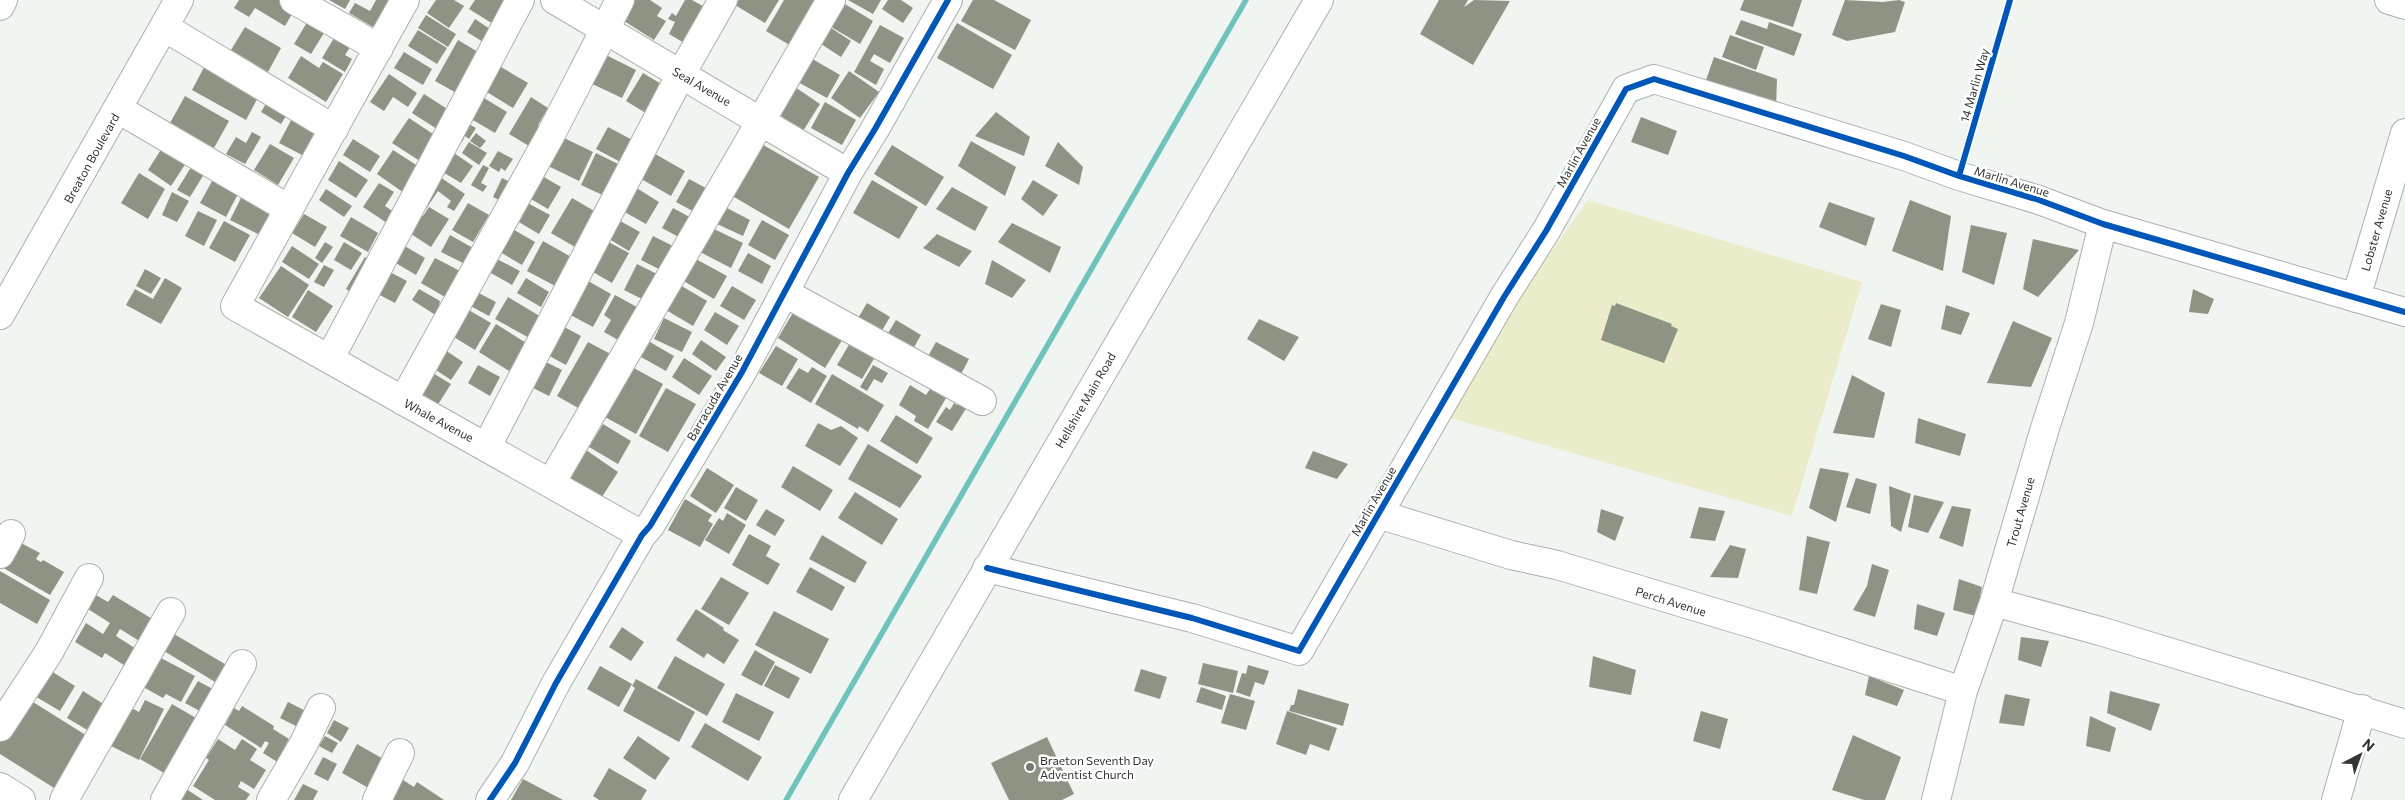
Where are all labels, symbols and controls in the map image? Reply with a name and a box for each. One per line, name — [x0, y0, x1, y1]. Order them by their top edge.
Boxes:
street label: 14 Marlin Way — [1957, 46, 1991, 124]
street label: Seal Avenue — [670, 64, 734, 108]
street label: Breaton Boulevard — [60, 110, 122, 205]
street label: Marlin Avenue — [1553, 115, 1603, 189]
street label: Marlin Avenue — [1973, 163, 2051, 199]
street label: Lobster Avenue — [2358, 187, 2394, 273]
street label: Hellshire Main Road — [1052, 350, 1118, 450]
street label: Barracuda Avenue — [683, 351, 745, 443]
street label: Whale Avenue — [402, 396, 476, 444]
street label: Marlin Avenue — [1348, 464, 1398, 538]
street label: Trout Avenue — [2003, 475, 2037, 549]
street label: Perch Avenue — [1634, 584, 1708, 618]
north arrow — [2335, 730, 2385, 780]
text: N — [2359, 735, 2378, 755]
place label: Braeton Seventh Day Adventist Church — [1040, 753, 1154, 781]
marker: Braeton Seventh Day Adventist Church — [1024, 761, 1036, 773]

